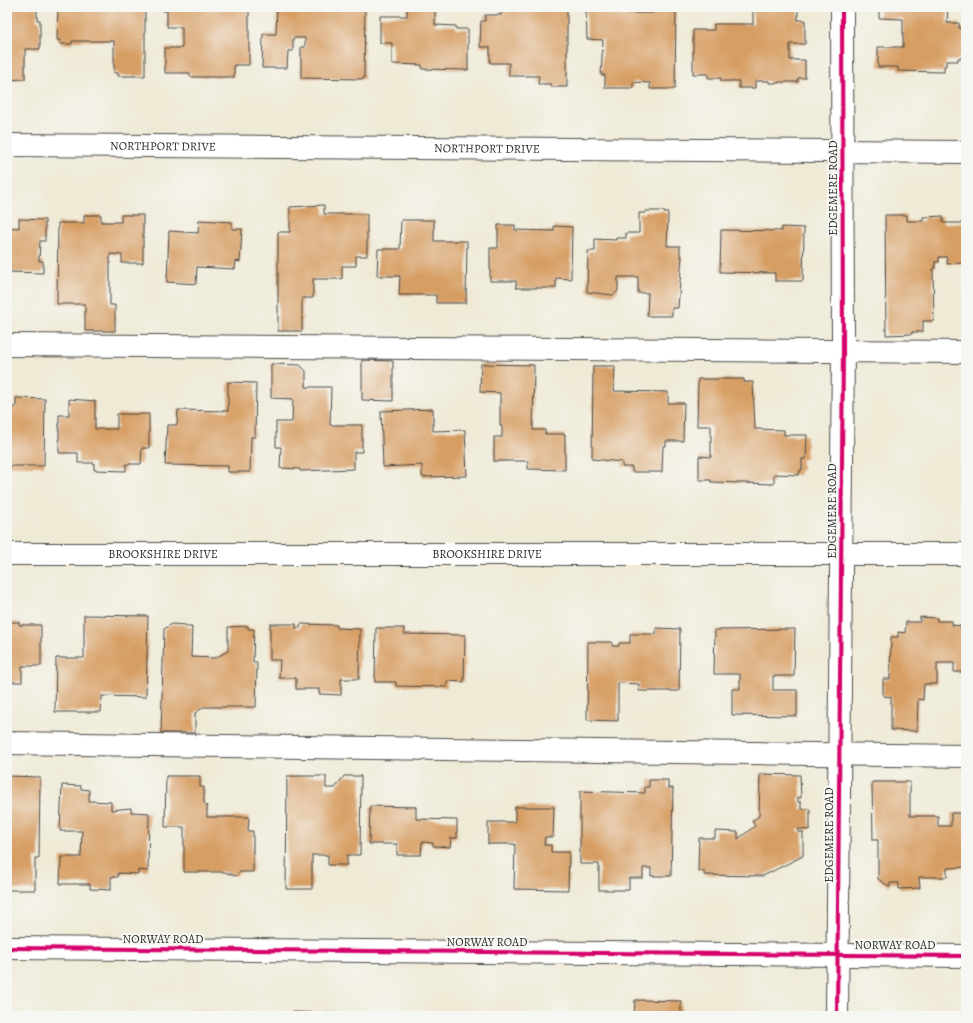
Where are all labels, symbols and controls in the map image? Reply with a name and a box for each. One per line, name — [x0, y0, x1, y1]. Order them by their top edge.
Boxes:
street label: NORTHPORT DRIVE — [110, 138, 216, 155]
street label: NORTHPORT DRIVE — [434, 140, 540, 157]
street label: EDGEMERE ROAD — [825, 140, 841, 236]
street label: EDGEMERE ROAD — [824, 463, 840, 559]
street label: BROOKSHIRE DRIVE — [108, 546, 218, 562]
street label: BROOKSHIRE DRIVE — [432, 546, 542, 562]
street label: EDGEMERE ROAD — [821, 787, 837, 883]
street label: NORWAY ROAD — [123, 931, 203, 947]
street label: NORWAY ROAD — [447, 934, 527, 950]
street label: NORWAY ROAD — [855, 937, 935, 953]

